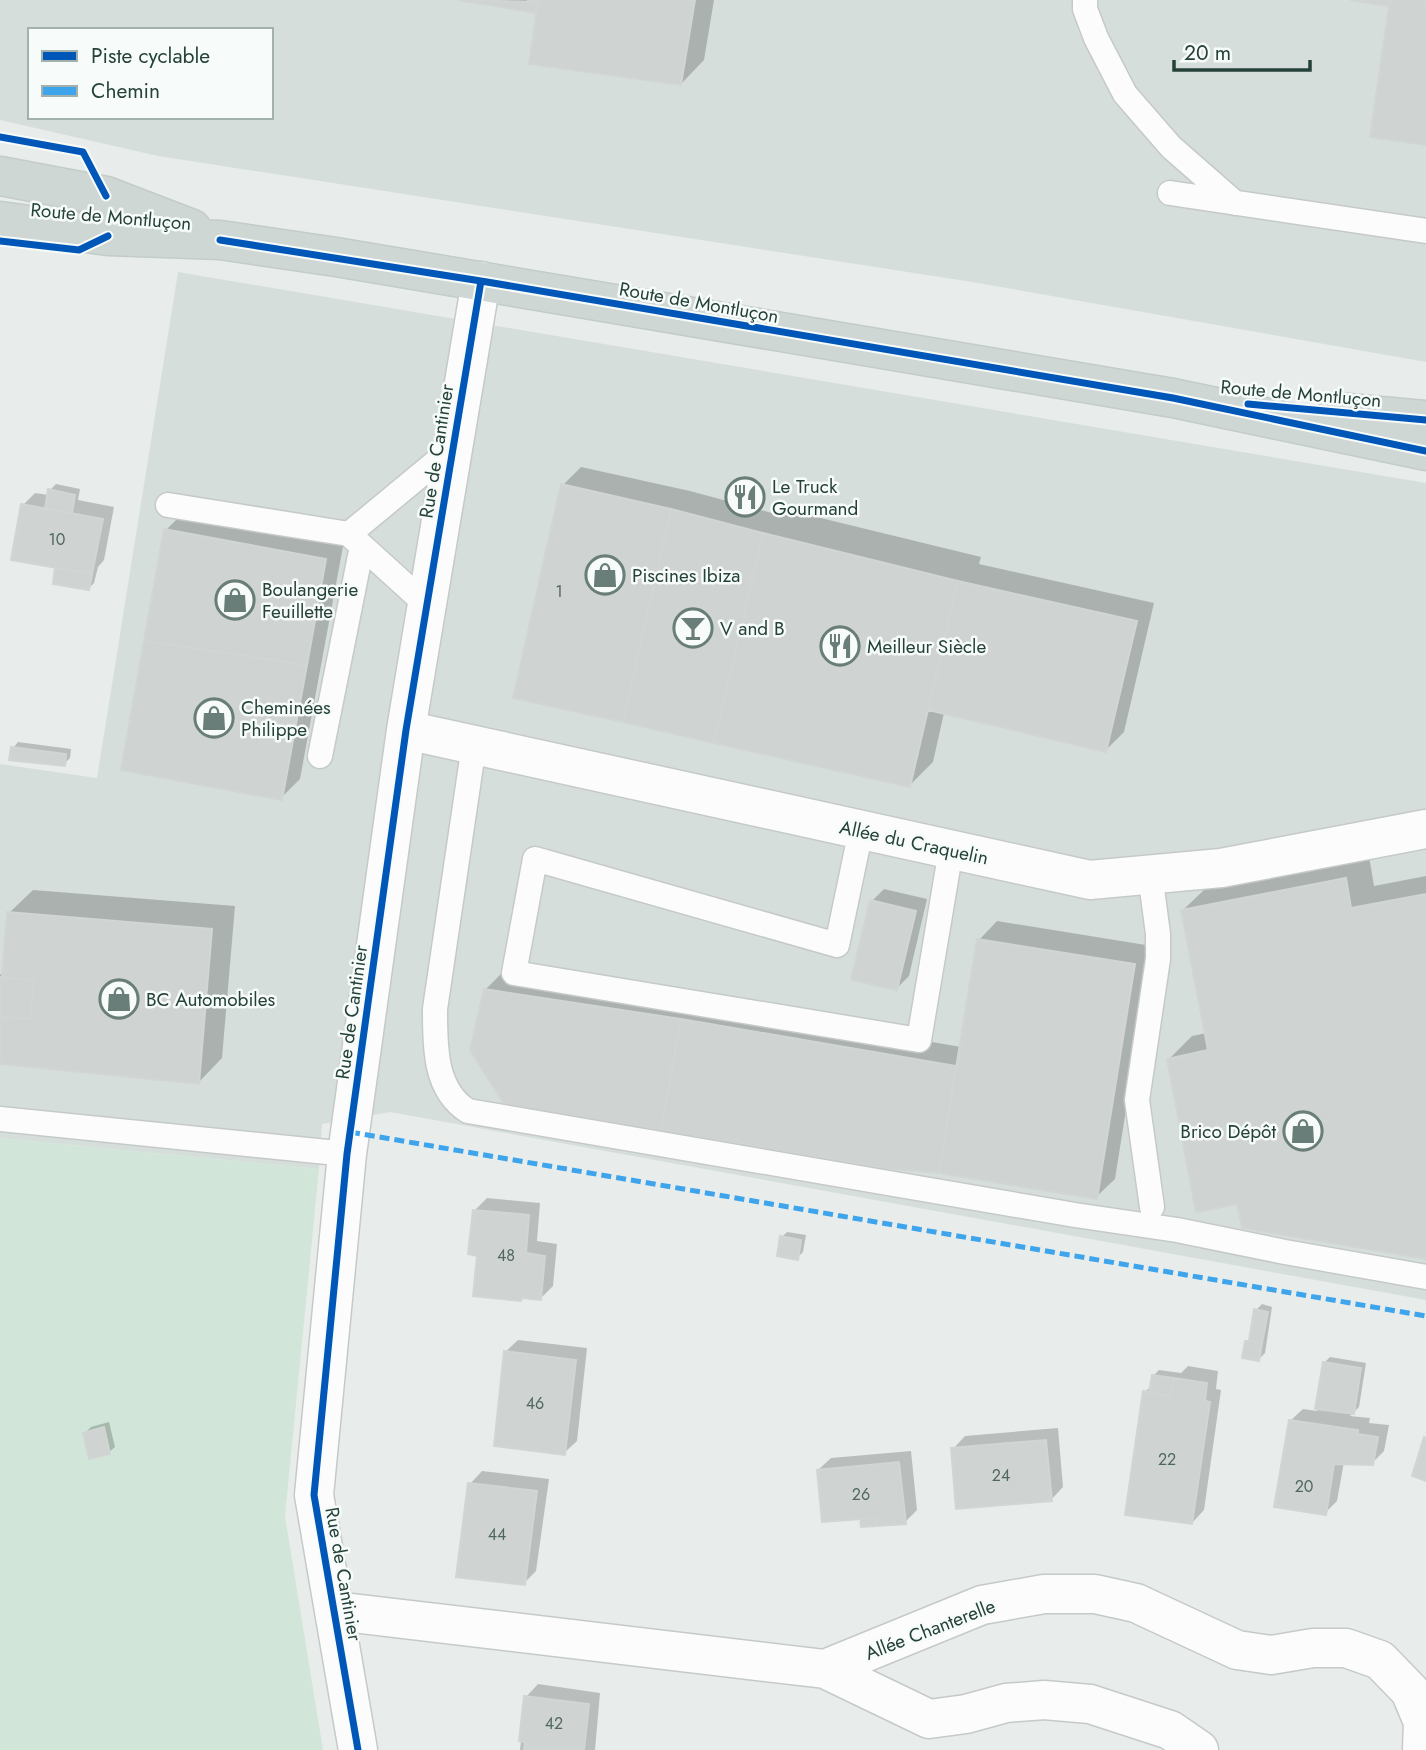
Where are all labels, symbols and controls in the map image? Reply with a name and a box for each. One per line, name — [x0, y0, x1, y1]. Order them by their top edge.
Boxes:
legend — [28, 28, 273, 119]
scale bar — [1174, 28, 1310, 72]
text: 20 m — [1184, 38, 1231, 68]
text: Piste cyclable — [91, 41, 210, 71]
text: Chemin — [91, 76, 160, 106]
street label: Route de Montluçon — [29, 196, 193, 237]
street label: Route de Montluçon — [617, 275, 781, 330]
street label: Route de Montluçon — [1219, 373, 1383, 414]
street label: Rue de Cantinier — [413, 382, 460, 520]
place label: Le Truck Gourmand — [772, 473, 858, 522]
restaurant icon: Le Truck Gourmand — [724, 476, 766, 518]
house number: 10 — [49, 528, 65, 551]
shop icon: Piscines Ibiza — [584, 554, 626, 596]
place label: Piscines Ibiza — [632, 562, 740, 589]
place label: Boulangerie Feuillette — [262, 576, 359, 625]
shop icon: Boulangerie Feuillette — [214, 579, 256, 621]
house number: 1 — [555, 580, 563, 603]
bar icon: V and B — [672, 607, 714, 649]
place label: V and B — [720, 615, 785, 642]
restaurant icon: Meilleur Siècle — [819, 625, 861, 667]
place label: Meilleur Siècle — [867, 633, 986, 660]
place label: Cheminées Philippe — [241, 694, 331, 743]
shop icon: Cheminées Philippe — [193, 697, 235, 739]
street label: Allée du Craquelin — [837, 814, 991, 871]
street label: Rue de Cantinier — [329, 943, 374, 1081]
shop icon: BC Automobiles — [98, 978, 140, 1020]
place label: BC Automobiles — [146, 986, 276, 1013]
shop icon: Brico Dépôt — [1282, 1110, 1324, 1152]
place label: Brico Dépôt — [1180, 1118, 1276, 1145]
house number: 48 — [497, 1244, 515, 1267]
house number: 46 — [526, 1392, 544, 1415]
house number: 22 — [1158, 1448, 1176, 1471]
house number: 24 — [992, 1464, 1010, 1487]
house number: 20 — [1295, 1475, 1313, 1498]
house number: 26 — [852, 1483, 870, 1506]
street label: Rue de Cantinier — [318, 1505, 369, 1644]
house number: 44 — [488, 1523, 506, 1546]
street label: Allée Chanterelle — [861, 1592, 999, 1667]
house number: 42 — [545, 1712, 563, 1735]

